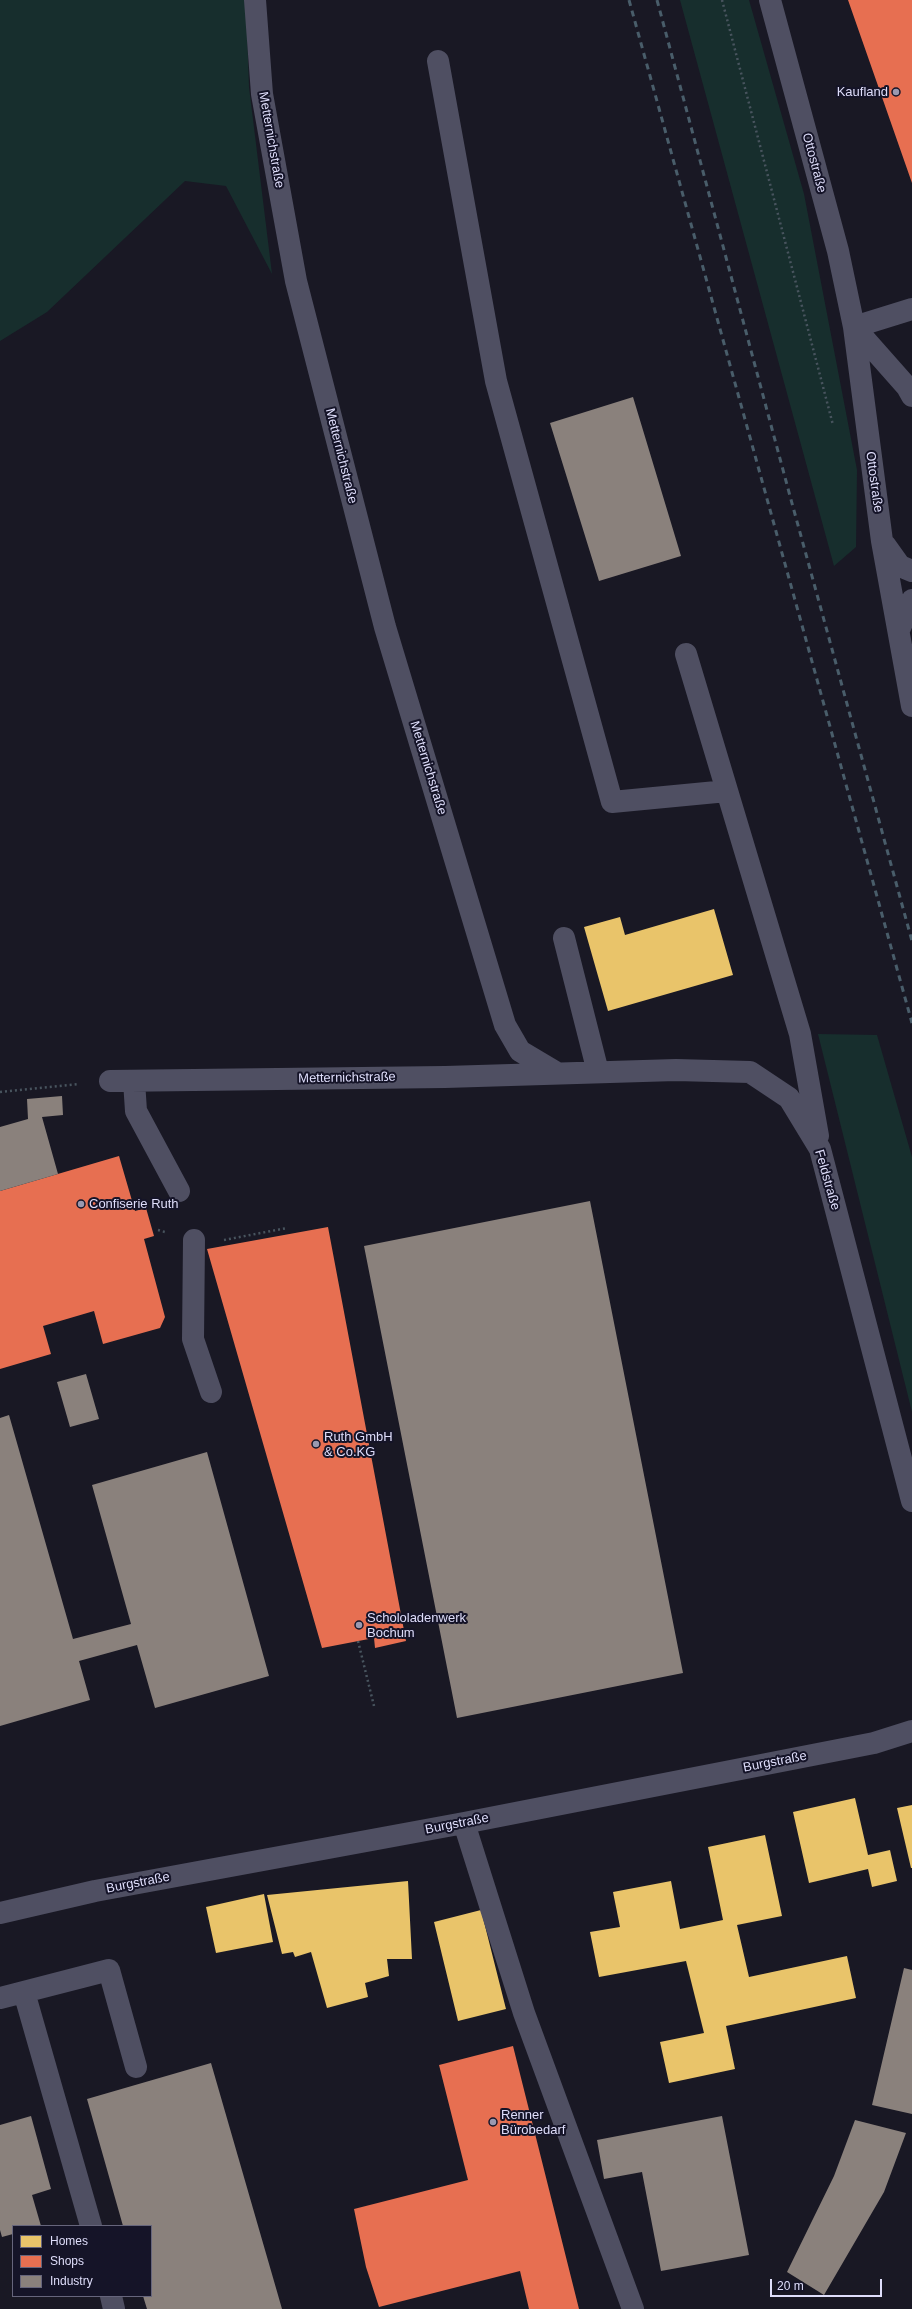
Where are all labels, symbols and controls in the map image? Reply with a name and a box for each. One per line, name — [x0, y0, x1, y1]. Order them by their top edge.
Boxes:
place label: Kaufland — [837, 84, 888, 100]
marker: Kaufland — [891, 87, 901, 97]
street label: Metternichstraße — [255, 91, 287, 189]
street label: Ottostraße — [799, 131, 829, 195]
street label: Metternichstraße — [322, 407, 360, 505]
street label: Ottostraße — [862, 451, 886, 513]
street label: Metternichstraße — [406, 719, 450, 817]
street label: Metternichstraße — [298, 1069, 396, 1087]
street label: Feldstraße — [811, 1148, 843, 1212]
place label: Confiserie Ruth — [89, 1196, 179, 1212]
marker: Confiserie Ruth — [76, 1199, 86, 1209]
place label: Ruth GmbH & Co.KG — [324, 1429, 393, 1460]
marker: Ruth GmbH & Co.KG — [311, 1439, 321, 1449]
place label: Schololadenwerk Bochum — [367, 1610, 466, 1641]
marker: Schololadenwerk Bochum — [354, 1620, 364, 1630]
street label: Burgstraße — [742, 1748, 808, 1776]
street label: Burgstraße — [424, 1810, 490, 1838]
street label: Burgstraße — [105, 1869, 171, 1897]
place label: Renner Bürobedarf — [501, 2107, 565, 2138]
marker: Renner Bürobedarf — [488, 2117, 498, 2127]
legend — [12, 2225, 152, 2297]
text: Homes — [50, 2234, 88, 2248]
text: Shops — [50, 2254, 84, 2268]
scale bar — [772, 2271, 884, 2297]
text: Industry — [50, 2274, 93, 2288]
text: 20 m — [777, 2279, 804, 2293]

